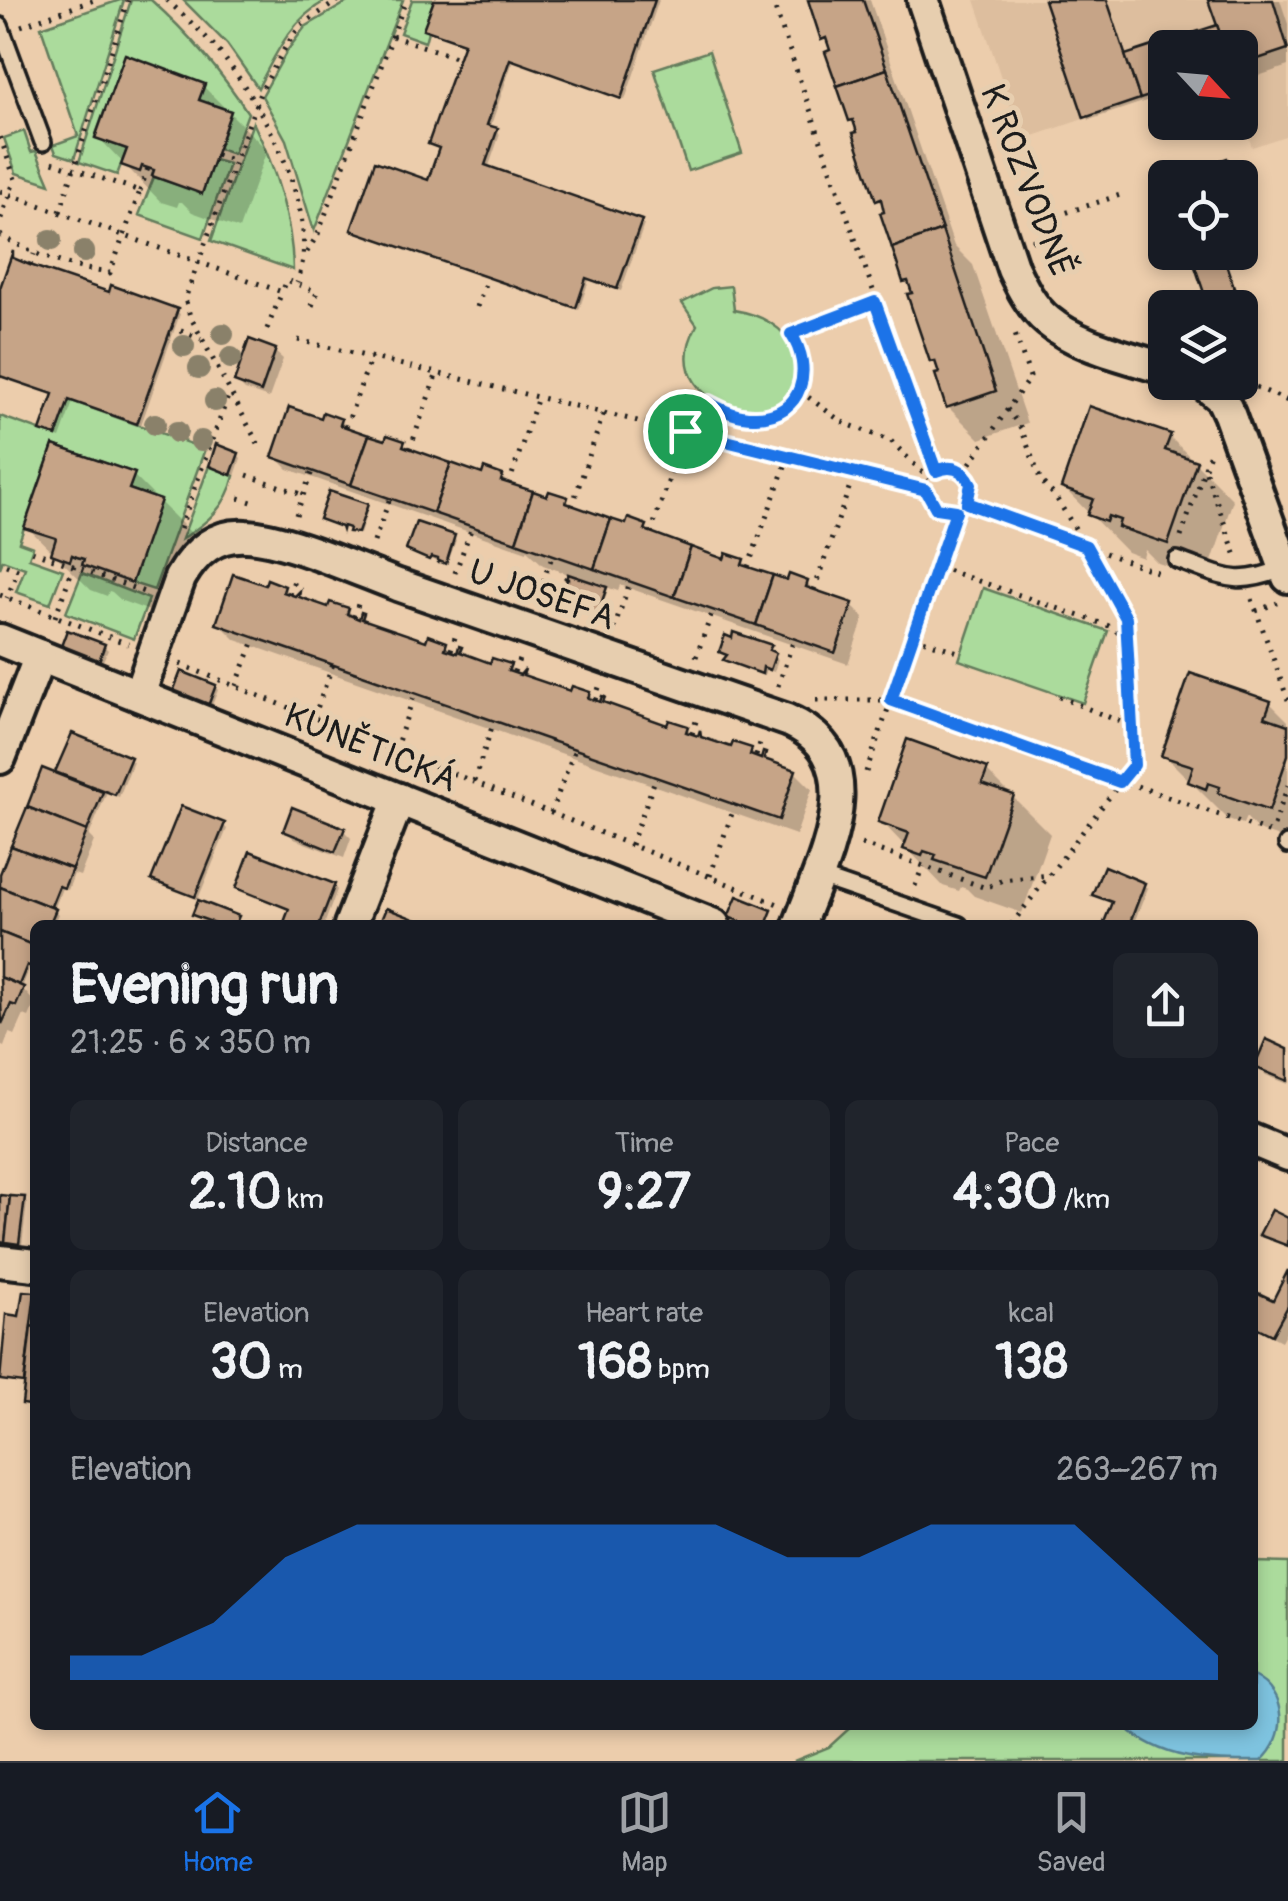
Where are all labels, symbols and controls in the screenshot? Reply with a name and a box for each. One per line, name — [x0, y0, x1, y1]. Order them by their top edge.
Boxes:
north arrow — [1148, 30, 1258, 140]
map controls — [1148, 30, 1258, 400]
street label: K ROZVODNĚ — [970, 78, 1084, 284]
button: locate — [1148, 160, 1258, 270]
button: layers — [1148, 290, 1258, 400]
pin — [643, 389, 728, 474]
icon: arrive — [658, 404, 713, 459]
street label: U JOSEFA — [463, 549, 621, 641]
street label: KUNĚTICKÁ — [278, 693, 464, 803]
text: Evening run — [70, 951, 339, 1020]
button: share — [1113, 953, 1218, 1058]
text: 21:25 · 6 × 350 m — [70, 1023, 311, 1063]
text: Distance — [205, 1126, 308, 1161]
text: Time — [615, 1126, 673, 1161]
text: Pace — [1004, 1126, 1059, 1161]
text: 2.10 — [189, 1161, 281, 1224]
text: 9:27 — [597, 1161, 691, 1224]
text: 4:30 — [953, 1161, 1058, 1224]
text: km — [281, 1182, 324, 1217]
text: /km — [1058, 1182, 1110, 1217]
text: Elevation — [203, 1296, 310, 1331]
text: Heart rate — [585, 1296, 703, 1331]
text: kcal — [1009, 1296, 1054, 1331]
text: 30 — [210, 1331, 272, 1394]
text: 168 — [578, 1331, 652, 1394]
text: 138 — [995, 1331, 1068, 1394]
text: m — [272, 1352, 303, 1387]
text: bpm — [652, 1352, 710, 1387]
text: Elevation — [70, 1450, 192, 1490]
text: 263–267 m — [1056, 1450, 1218, 1490]
tab: Home — [182, 1785, 253, 1880]
tab: Map — [617, 1785, 672, 1880]
tab: Saved — [1036, 1785, 1106, 1880]

